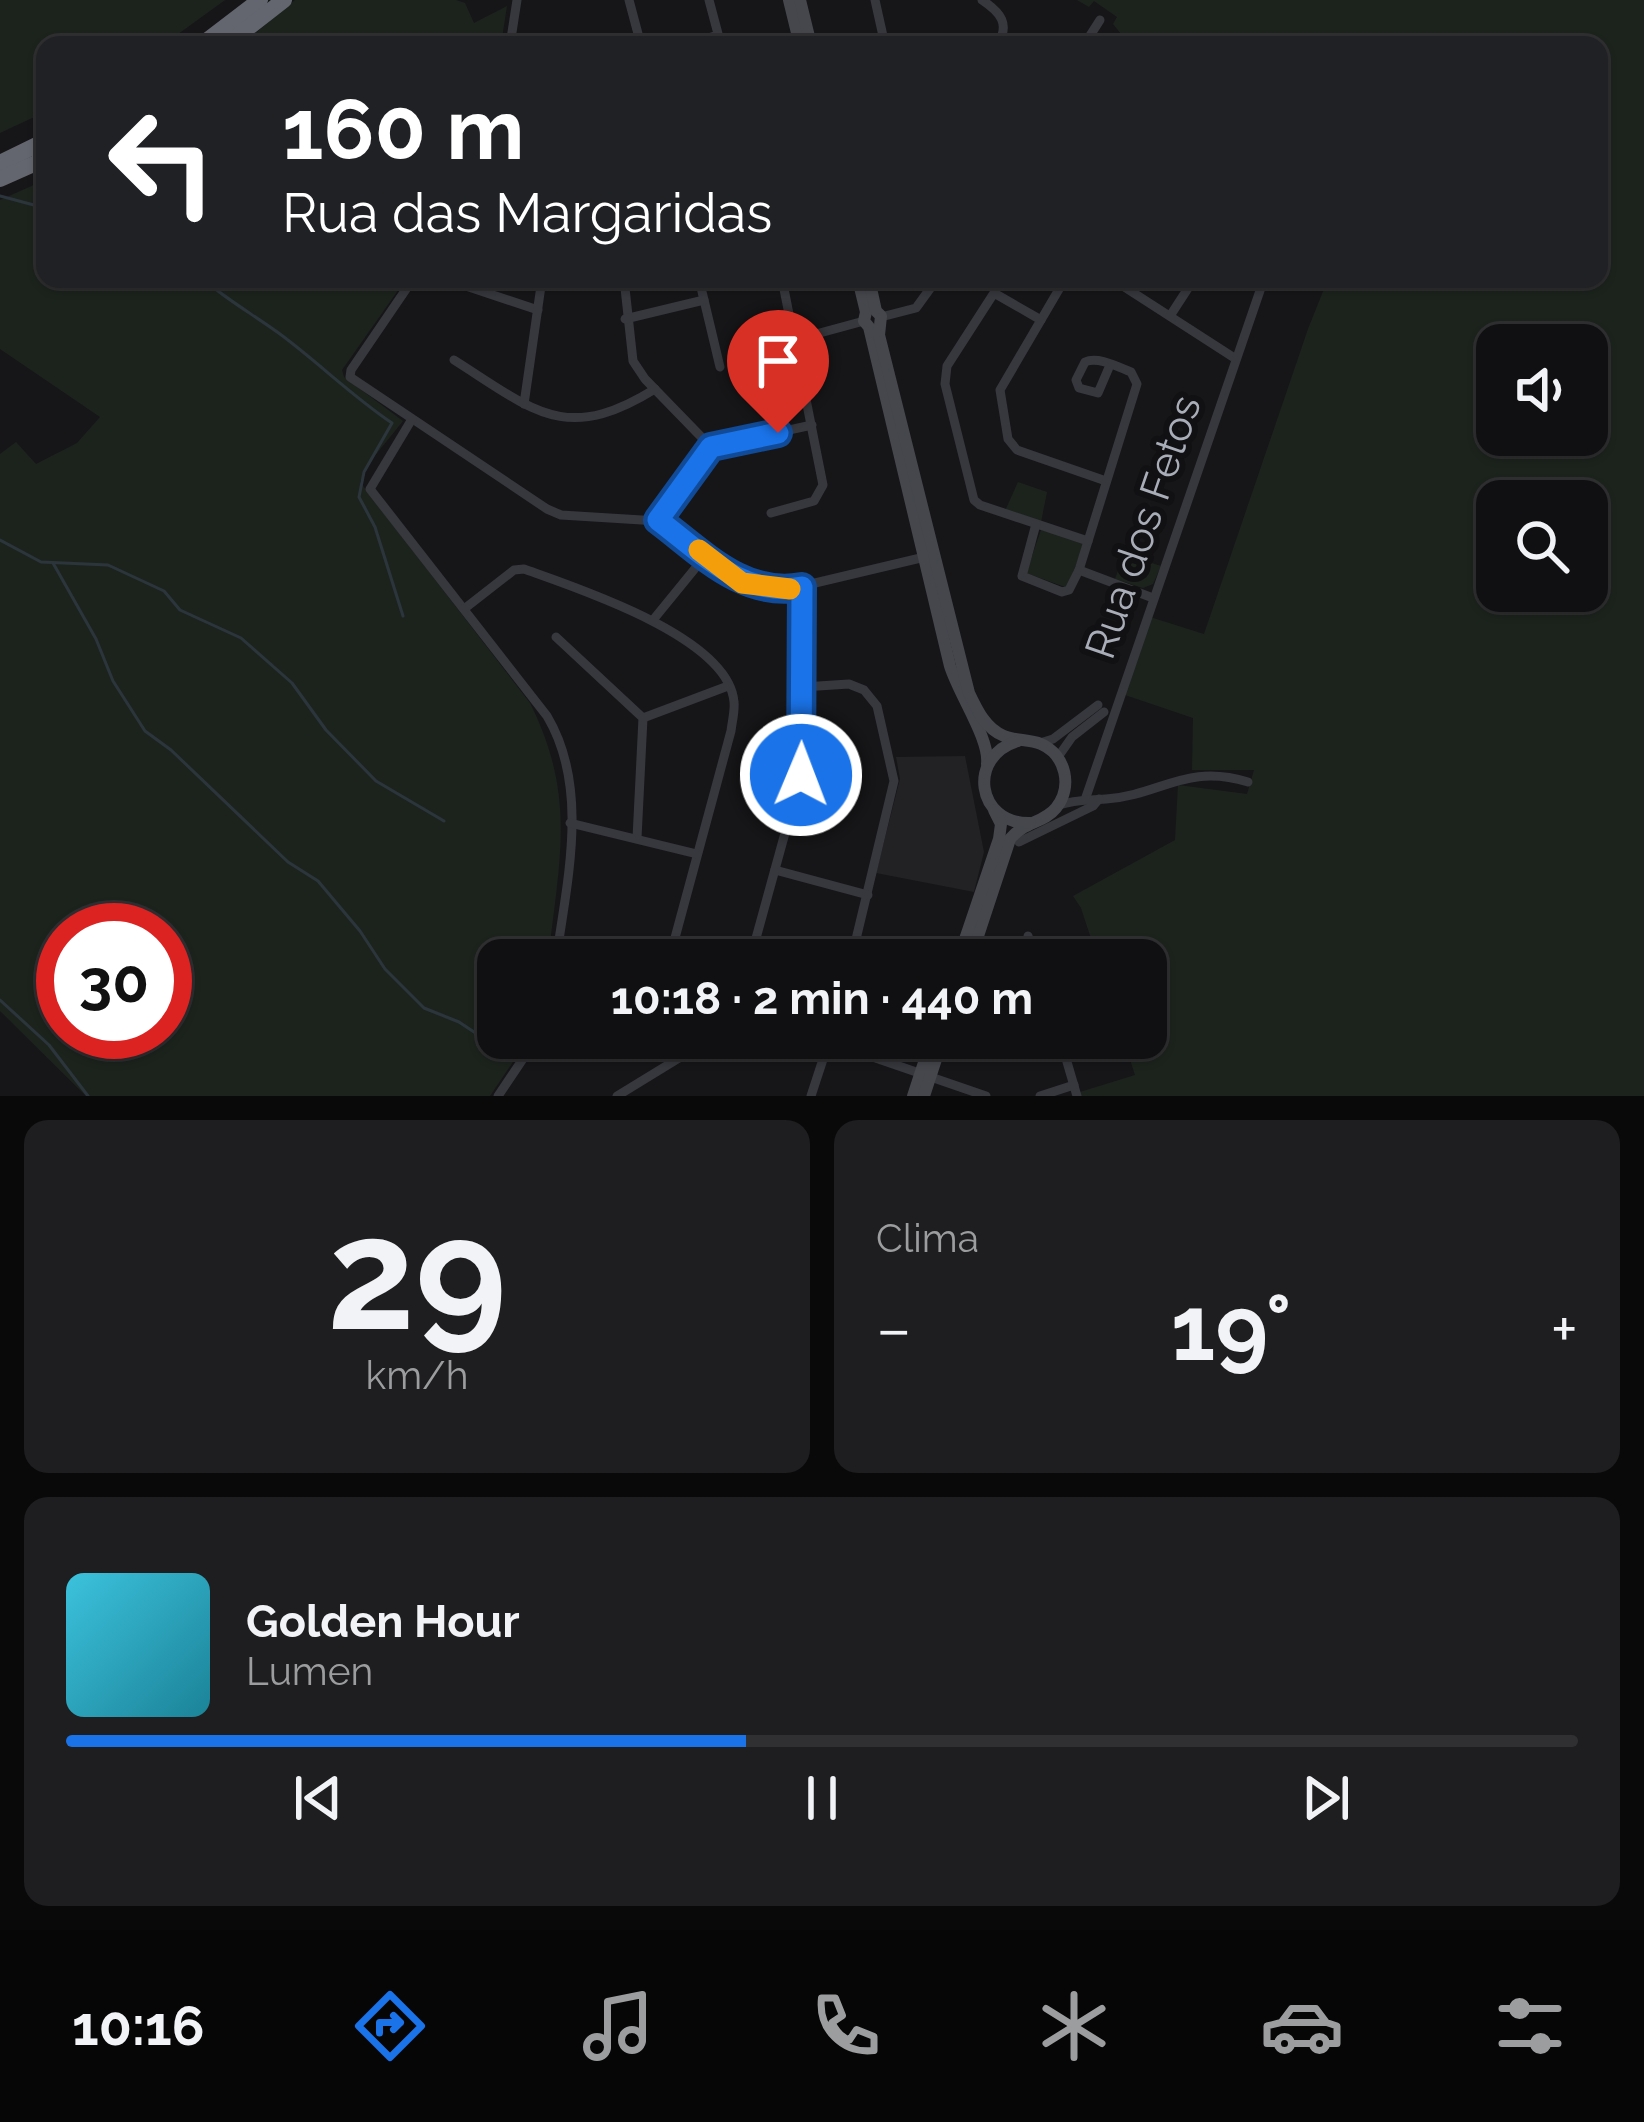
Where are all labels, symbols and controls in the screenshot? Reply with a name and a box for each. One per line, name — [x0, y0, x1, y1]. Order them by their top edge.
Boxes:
text: 160 m — [282, 80, 524, 179]
icon: left — [84, 84, 240, 240]
text: Rua das Margaridas — [282, 181, 772, 245]
pin — [727, 310, 829, 433]
map controls — [1476, 324, 1608, 612]
button: sound — [1476, 324, 1608, 456]
icon: arrive — [745, 328, 811, 394]
street label: Rua dos Fetos — [1075, 389, 1211, 665]
button: search — [1476, 480, 1608, 612]
position arrow — [738, 712, 864, 838]
speed limit sign: 30 — [36, 903, 192, 1059]
text: 10:18 · 2 min · 440 m — [611, 972, 1033, 1025]
text: 29 — [327, 1182, 507, 1366]
text: Clima — [876, 1215, 979, 1261]
text: 19° — [1171, 1275, 1291, 1381]
text: − — [876, 1290, 912, 1367]
text: + — [1551, 1290, 1578, 1367]
text: km/h — [366, 1352, 468, 1398]
text: Golden Hour — [246, 1595, 520, 1648]
text: Lumen — [246, 1648, 373, 1694]
icon: previous — [285, 1765, 351, 1831]
icon: pause — [789, 1765, 855, 1831]
icon: next — [1293, 1765, 1359, 1831]
icon: directions — [348, 1984, 432, 2068]
icon: music — [576, 1984, 660, 2068]
icon: phone — [804, 1984, 888, 2068]
icon: climate — [1032, 1984, 1116, 2068]
icon: car — [1260, 1984, 1344, 2068]
icon: filters — [1488, 1984, 1572, 2068]
text: 10:16 — [72, 1994, 205, 2058]

